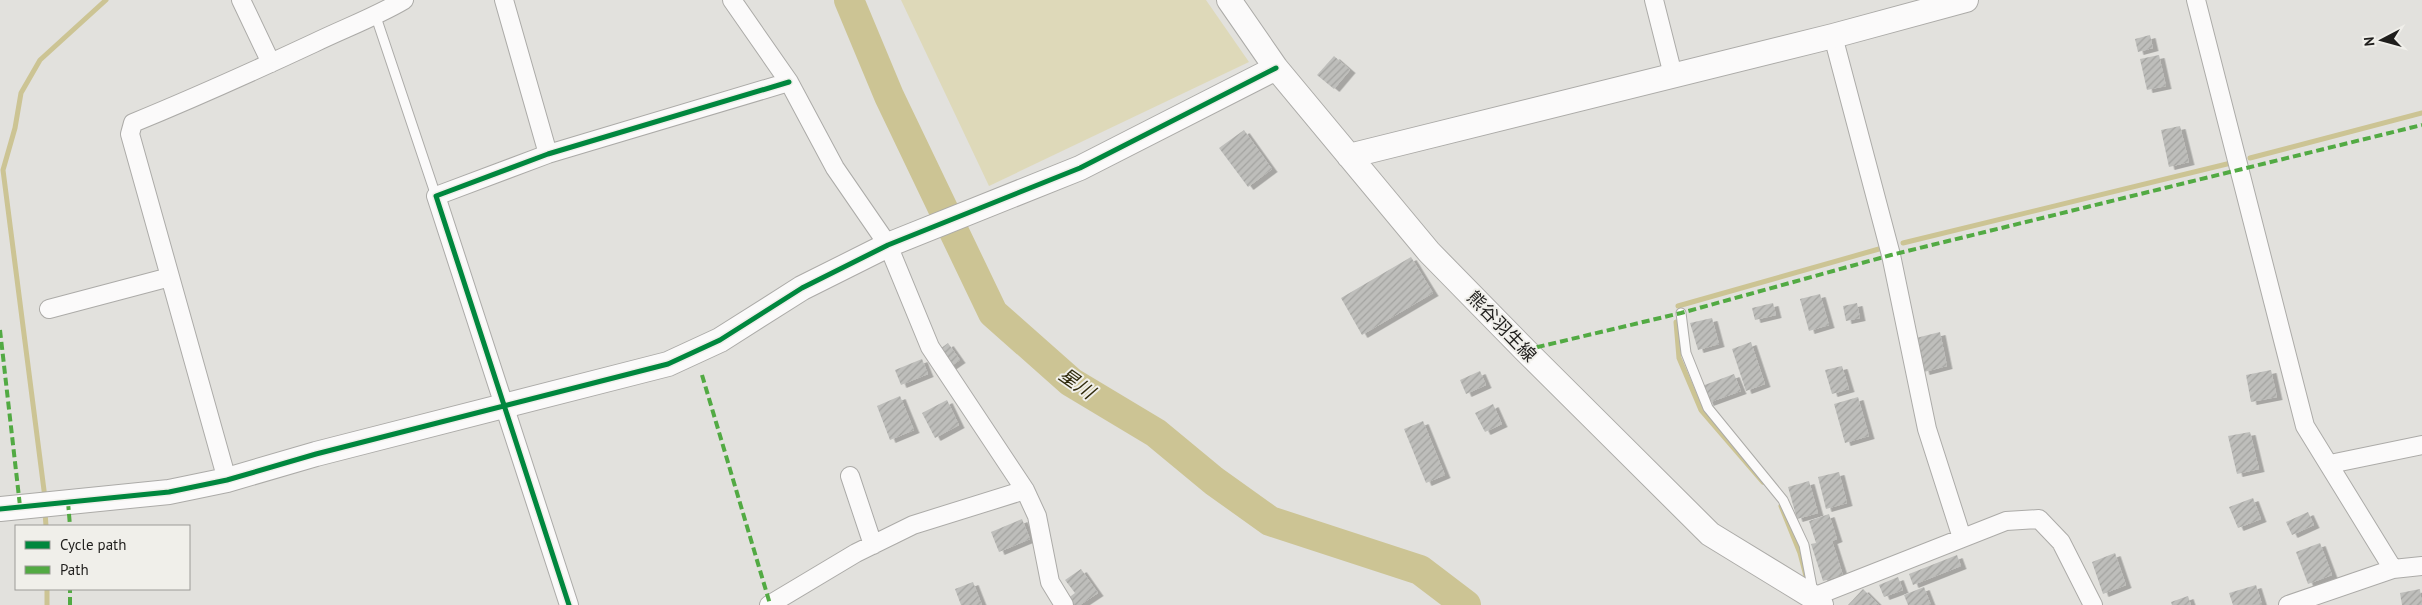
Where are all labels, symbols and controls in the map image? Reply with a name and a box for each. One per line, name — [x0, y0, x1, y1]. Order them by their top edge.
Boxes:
north arrow — [2357, 15, 2407, 65]
text: N — [2360, 36, 2379, 47]
street label: 熊谷羽生線 — [1462, 286, 1542, 366]
water label: 星川 — [1055, 362, 1101, 405]
legend — [15, 525, 190, 590]
text: Cycle path — [60, 535, 126, 554]
text: Path — [60, 560, 89, 579]

